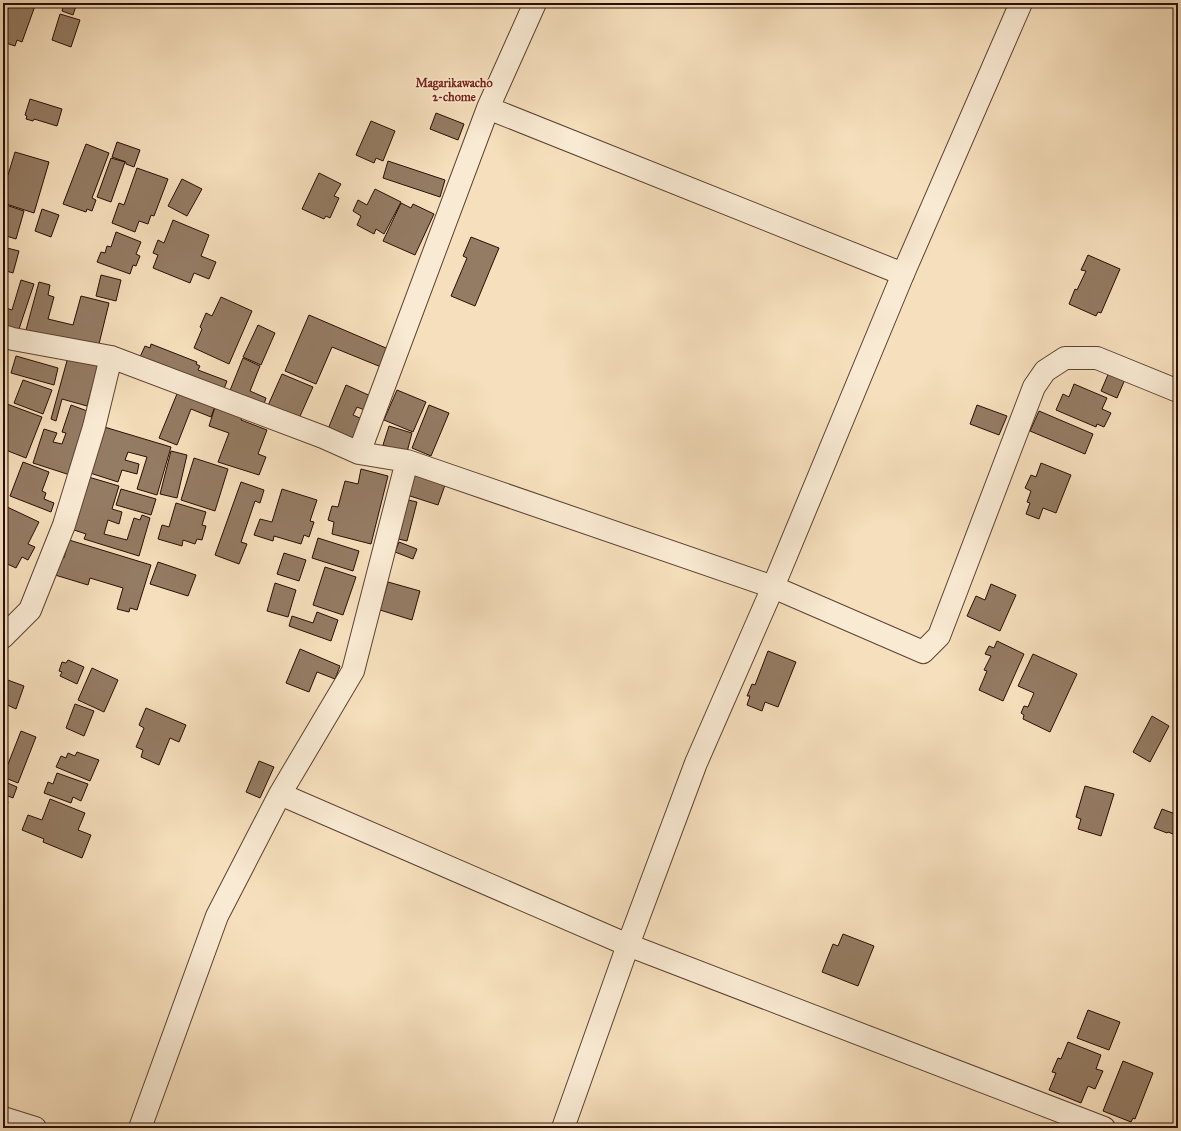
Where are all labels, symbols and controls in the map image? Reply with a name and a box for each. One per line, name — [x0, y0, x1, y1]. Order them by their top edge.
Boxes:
district label: Magarikawacho 2-chome — [415, 76, 493, 104]

